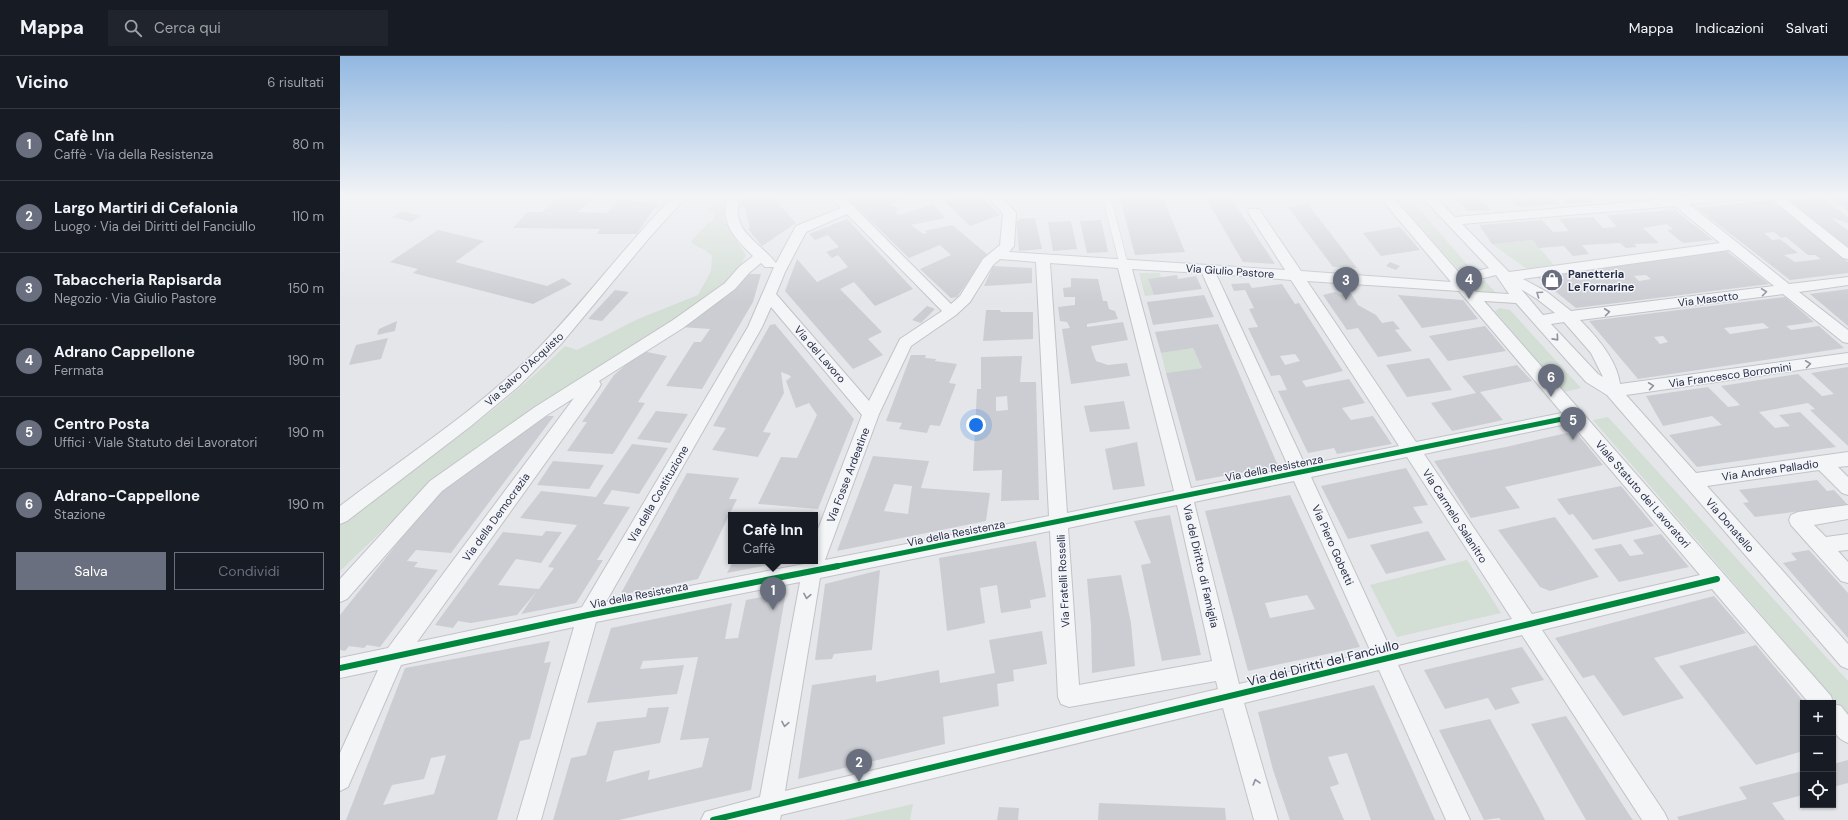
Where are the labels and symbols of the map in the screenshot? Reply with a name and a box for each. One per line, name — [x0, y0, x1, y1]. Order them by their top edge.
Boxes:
street label: Via Giulio Pastore — [1185, 261, 1275, 281]
pin: 4 — [1456, 266, 1482, 299]
pin: 3 — [1333, 267, 1359, 300]
shop icon: Panetteria Le Fornarine — [1539, 267, 1565, 293]
place label: Panetteria Le Fornarine — [1568, 267, 1635, 294]
one-way arrow — [1761, 287, 1767, 296]
street label: Via Masotto — [1677, 288, 1739, 310]
one-way arrow — [1536, 291, 1543, 299]
one-way arrow — [1604, 308, 1610, 317]
street label: Via del Lavoro — [791, 322, 849, 386]
street label: Via Salvo D'Acquisto — [482, 329, 566, 409]
one-way arrow — [1551, 333, 1559, 341]
street label: Via Francesco Borromini — [1668, 359, 1792, 391]
one-way arrow — [1805, 360, 1811, 369]
pin: 6 — [1538, 364, 1564, 397]
one-way arrow — [1648, 382, 1654, 391]
pin: 5 — [1560, 407, 1586, 440]
your location — [966, 415, 986, 435]
street label: Via Fosse Ardeatine — [823, 425, 873, 525]
street label: Viale Statuto dei Lavoratori — [1592, 437, 1694, 551]
street label: Via della Costituzione — [624, 443, 692, 545]
street label: Via della Resistenza — [1224, 452, 1324, 484]
street label: Via Andrea Palladio — [1721, 456, 1819, 484]
street label: Via Carmelo Salanitro — [1419, 466, 1491, 566]
street label: Via della Democrazia — [459, 470, 533, 564]
street label: Via Donatello — [1703, 495, 1757, 555]
street label: Via del Diritto di Famiglia — [1180, 503, 1222, 629]
street label: Via Piero Gobetti — [1309, 503, 1357, 587]
street label: Via della Resistenza — [906, 517, 1006, 549]
street label: Via Fratelli Rosselli — [1054, 534, 1072, 628]
pin: 1 — [760, 577, 786, 610]
street label: Via della Resistenza — [589, 579, 689, 611]
one-way arrow — [803, 593, 812, 599]
street label: Via dei Diritti del Fanciullo — [1245, 636, 1401, 690]
one-way arrow — [781, 721, 790, 727]
pin: 2 — [846, 749, 872, 782]
one-way arrow — [1252, 779, 1261, 786]

